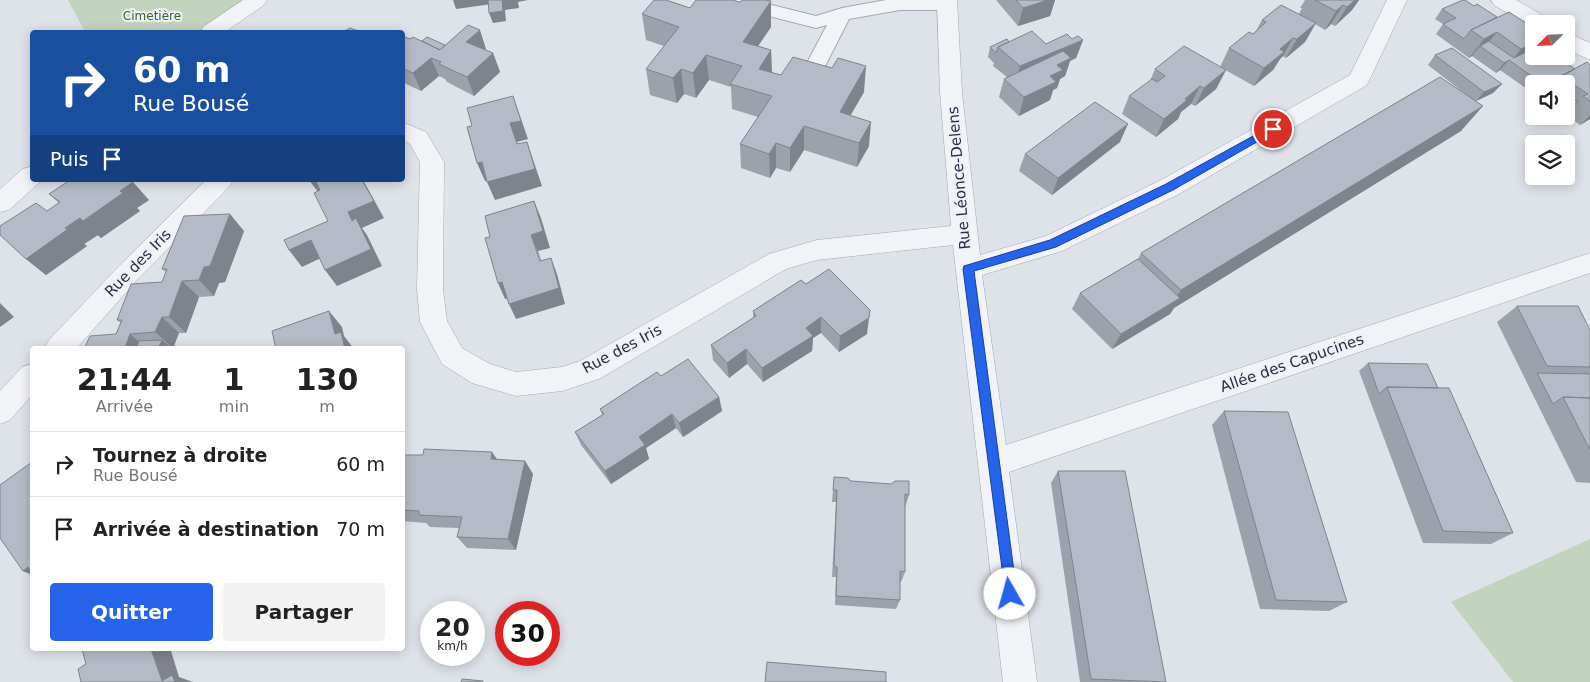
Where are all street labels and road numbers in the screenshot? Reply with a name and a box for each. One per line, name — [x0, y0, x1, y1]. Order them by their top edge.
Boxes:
street label: Rue Léonce-Delens — [944, 105, 974, 250]
street label: Rue des Iris — [101, 225, 175, 301]
street label: Rue des Iris — [579, 321, 665, 377]
street label: Allée des Capucines — [1218, 330, 1366, 396]

